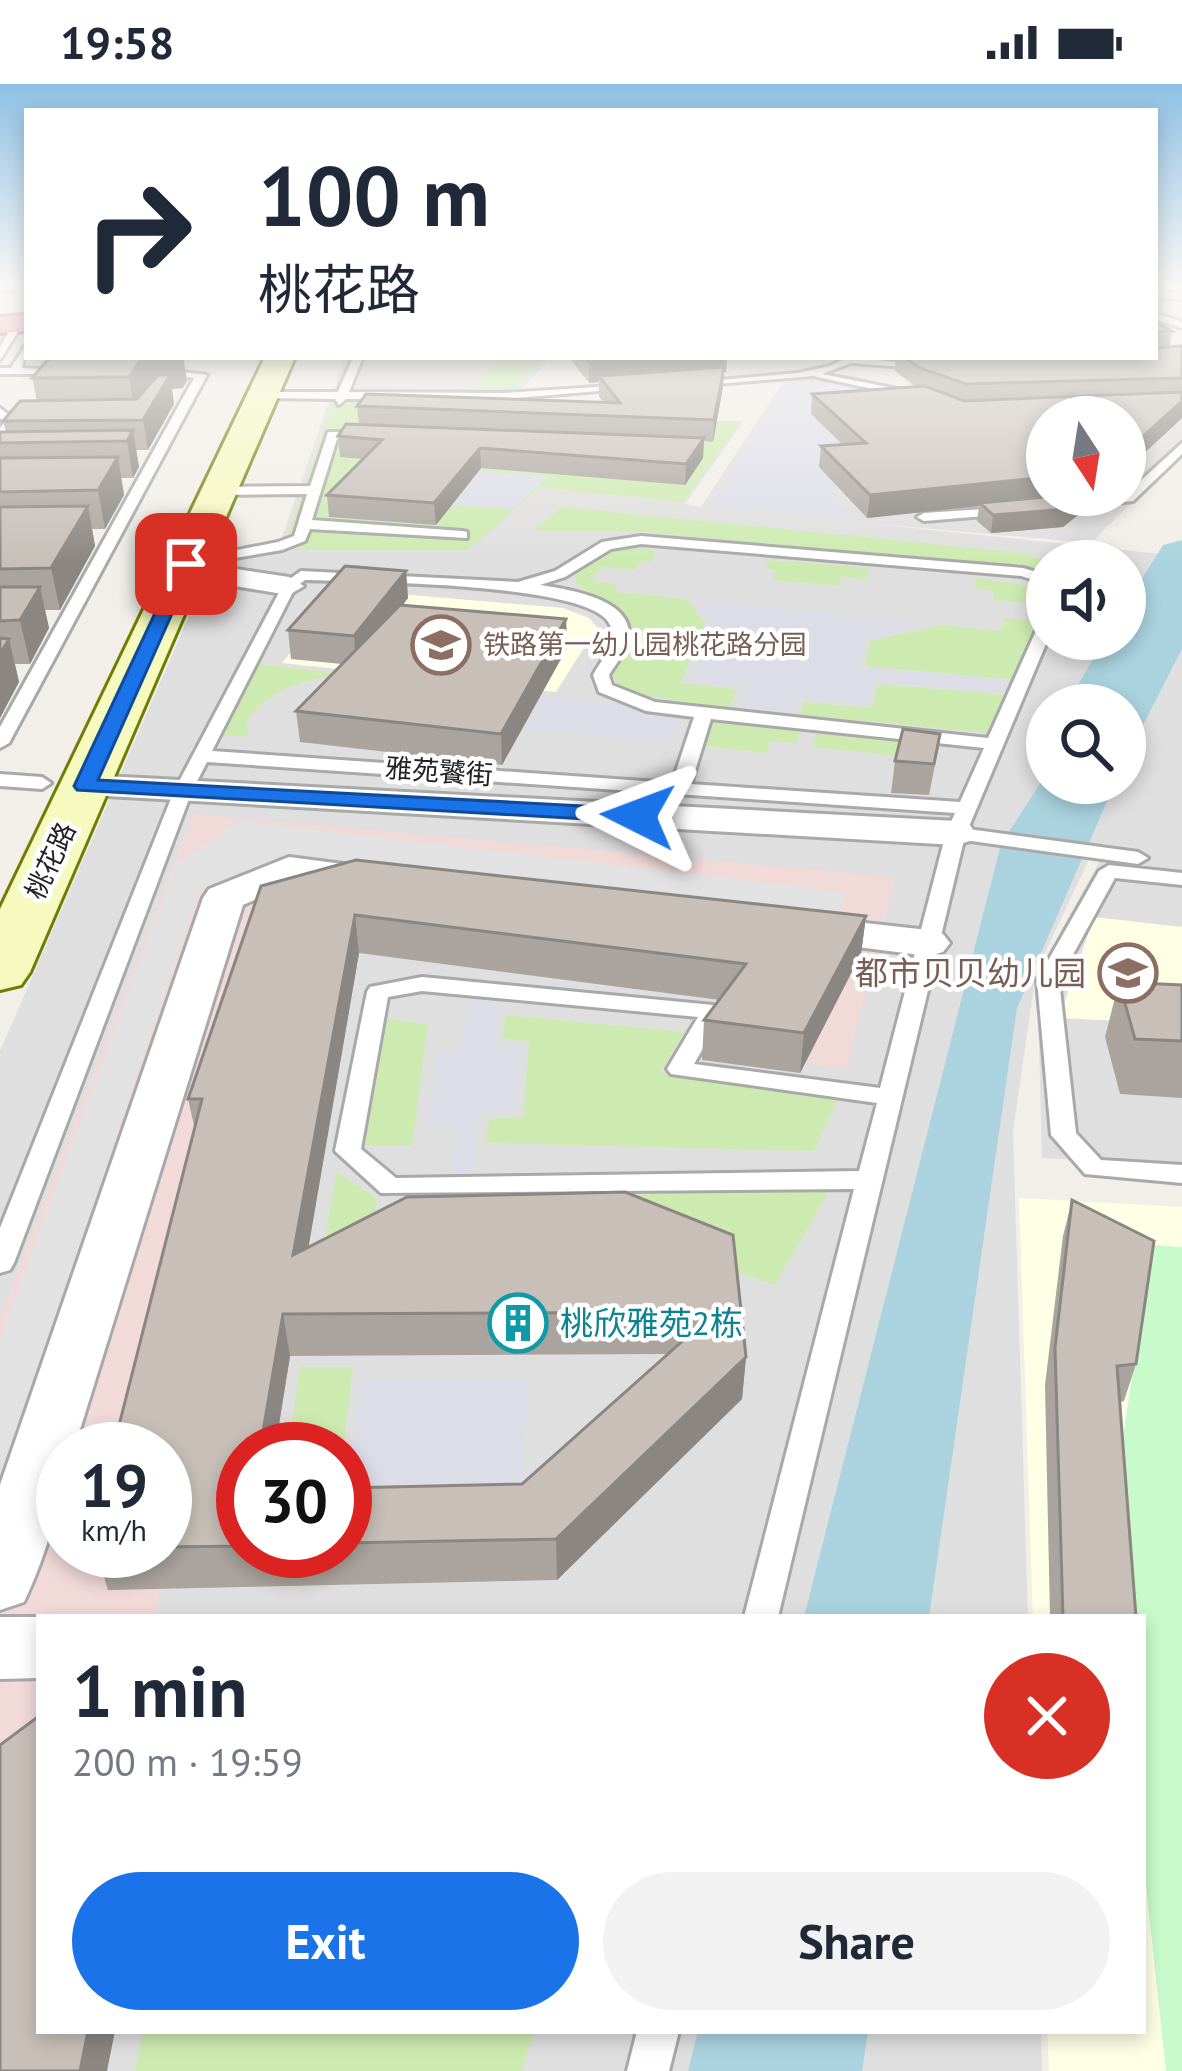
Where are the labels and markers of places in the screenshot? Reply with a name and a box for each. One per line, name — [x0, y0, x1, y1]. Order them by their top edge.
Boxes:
pin — [135, 513, 237, 615]
school or university icon: 铁路第一幼儿园桃花路分园 — [410, 614, 472, 676]
place label: 铁路第一幼儿园桃花路分园 — [483, 627, 807, 661]
school or university icon: 都市贝贝幼儿园 — [1097, 942, 1159, 1004]
place label: 都市贝贝幼儿园 — [855, 951, 1086, 994]
building icon: 桃欣雅苑2栋 — [487, 1292, 549, 1354]
place label: 桃欣雅苑2栋 — [560, 1301, 743, 1344]

